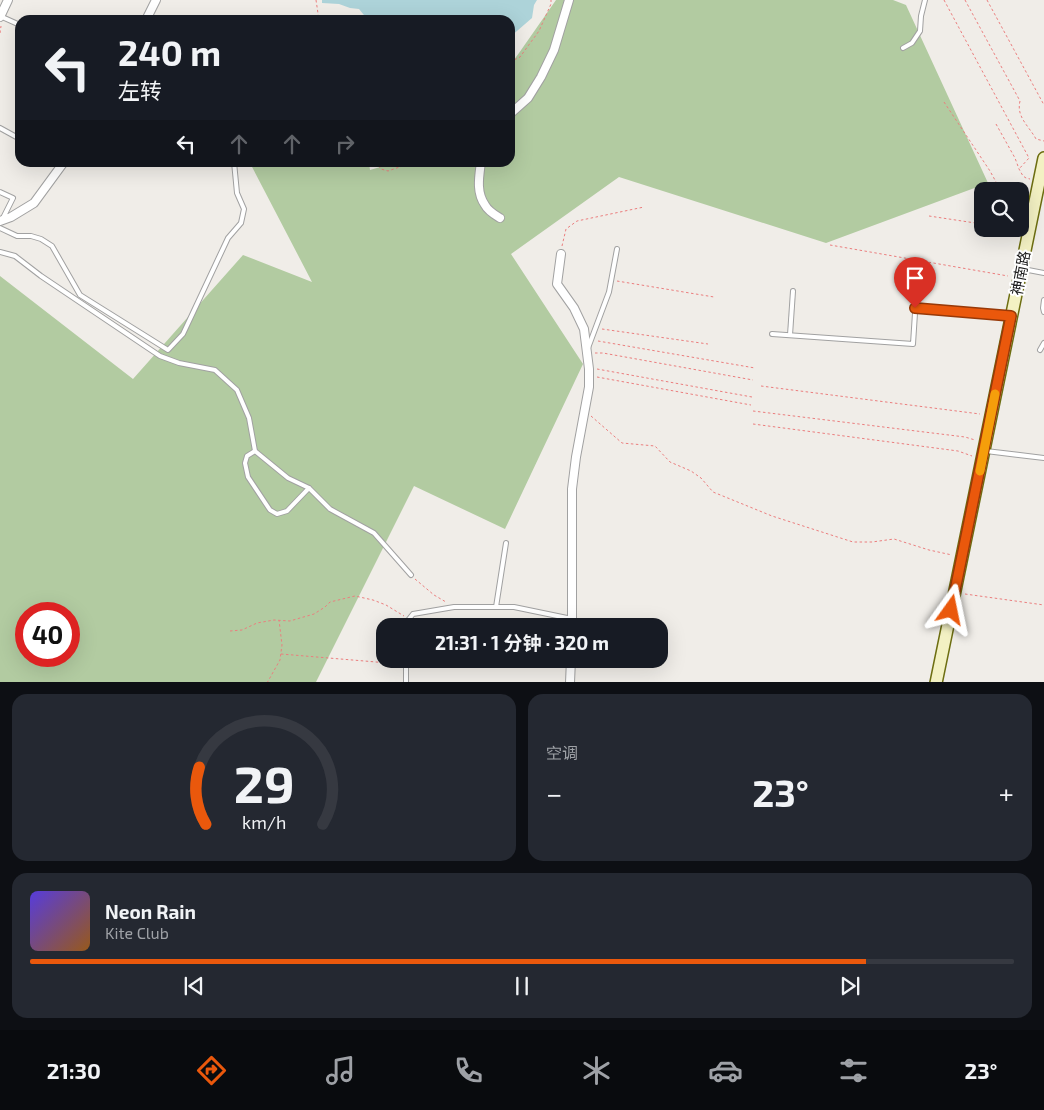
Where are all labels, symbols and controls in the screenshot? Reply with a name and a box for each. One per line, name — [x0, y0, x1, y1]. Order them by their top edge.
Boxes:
text: 240 m — [118, 31, 221, 73]
icon: left — [35, 35, 100, 100]
text: 左转 — [118, 77, 162, 103]
icon: left — [172, 130, 200, 158]
icon: ahead — [225, 130, 253, 158]
icon: ahead — [278, 130, 306, 158]
icon: right — [331, 130, 359, 158]
map controls — [974, 182, 1029, 237]
button: search — [974, 182, 1029, 237]
street label: 神南路 — [1007, 249, 1033, 297]
pin — [894, 257, 936, 308]
icon: arrive — [901, 264, 929, 292]
position arrow — [924, 583, 976, 635]
speed limit sign: 40 — [15, 602, 80, 667]
text: 21:31 · 1 分钟 · 320 m — [435, 631, 609, 654]
text: 空调 — [546, 743, 578, 762]
text: 29 — [234, 751, 294, 813]
text: 23° — [752, 769, 809, 815]
text: − — [546, 776, 562, 810]
text: + — [999, 776, 1014, 810]
text: km/h — [242, 811, 286, 833]
text: Neon Rain — [105, 900, 196, 923]
text: Kite Club — [105, 923, 169, 942]
icon: previous — [180, 972, 208, 1000]
icon: pause — [508, 972, 536, 1000]
icon: next — [836, 972, 864, 1000]
icon: directions — [194, 1053, 229, 1088]
icon: music — [323, 1053, 358, 1088]
icon: phone — [451, 1053, 486, 1088]
icon: climate — [579, 1053, 614, 1088]
icon: car — [708, 1053, 743, 1088]
icon: filters — [836, 1053, 871, 1088]
text: 21:30 — [47, 1057, 101, 1083]
text: 23° — [964, 1057, 997, 1083]

